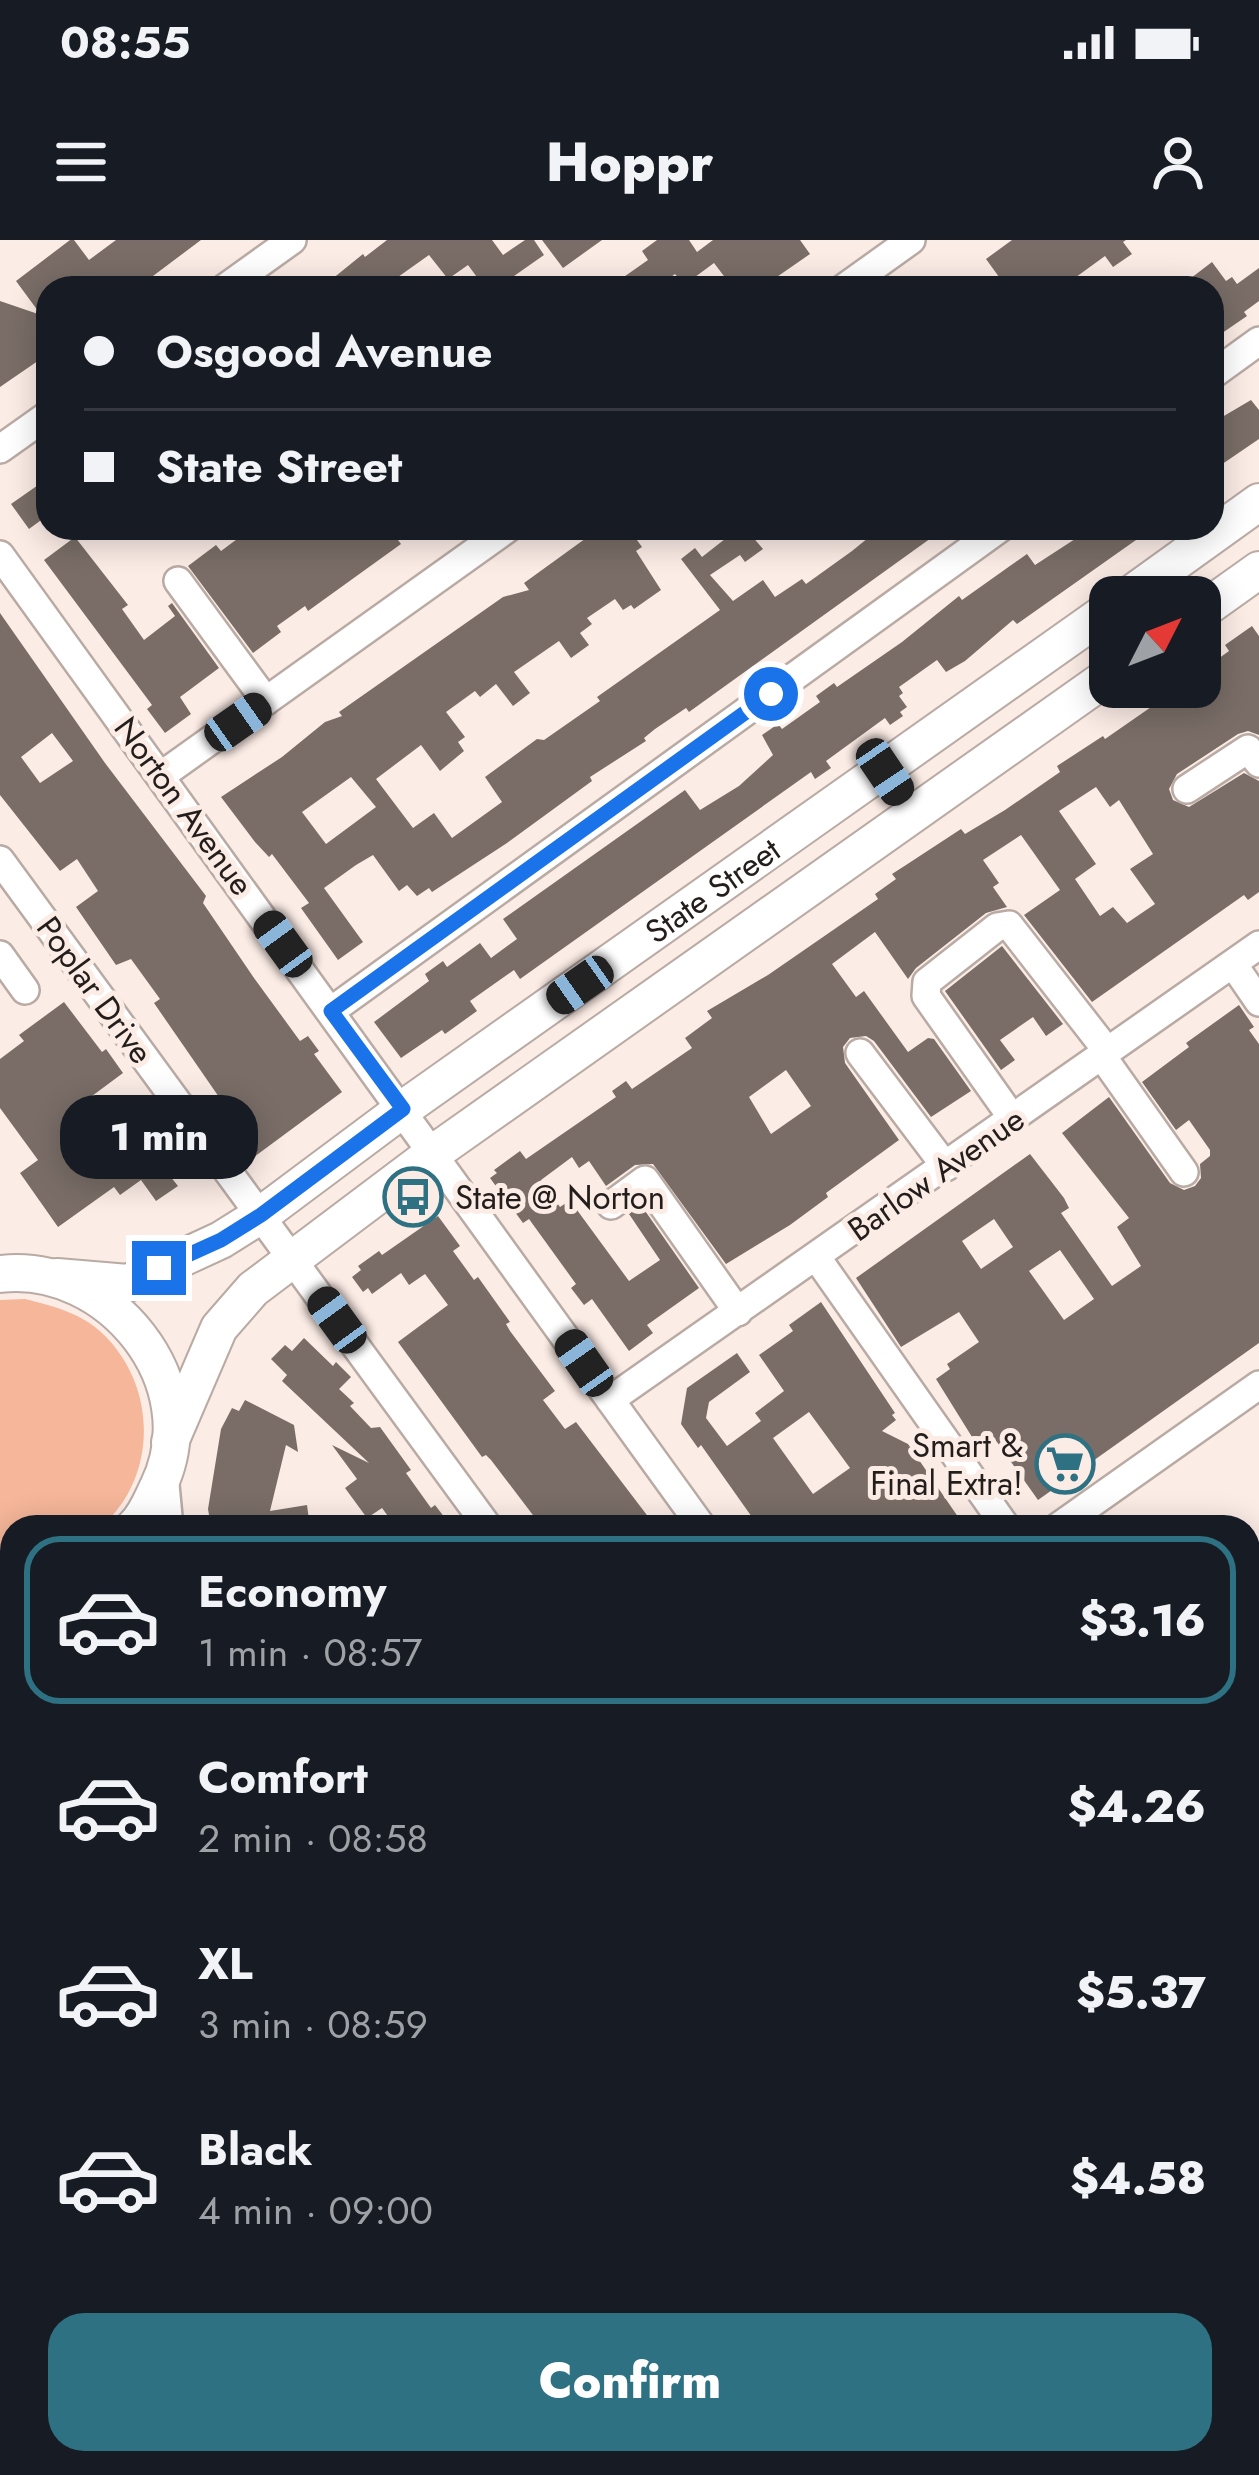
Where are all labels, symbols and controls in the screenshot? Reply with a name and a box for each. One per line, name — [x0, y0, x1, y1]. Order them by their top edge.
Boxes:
text: 08:55 — [60, 10, 191, 75]
text: Hoppr — [546, 123, 713, 201]
icon: menu — [48, 129, 114, 195]
icon: person — [1145, 129, 1211, 195]
text: Osgood Avenue — [156, 319, 492, 384]
text: State Street — [156, 434, 402, 499]
north arrow — [1089, 576, 1221, 708]
map controls — [1089, 576, 1221, 708]
route start — [744, 667, 798, 721]
car — [198, 687, 278, 757]
street label: Norton Avenue — [103, 707, 265, 905]
car — [850, 732, 920, 812]
street label: State Street — [635, 826, 789, 954]
car — [247, 904, 319, 984]
street label: Poplar Drive — [25, 907, 165, 1073]
car — [540, 950, 620, 1020]
callout: 1 min — [60, 1094, 258, 1178]
street label: Barlow Avenue — [838, 1096, 1034, 1252]
text: 1 min — [110, 1108, 208, 1165]
bus stop icon: State @ Norton — [382, 1166, 444, 1228]
place label: State @ Norton — [455, 1174, 665, 1221]
route end — [132, 1241, 186, 1295]
car — [301, 1280, 373, 1360]
car — [549, 1323, 619, 1403]
place label: Smart & Final Extra! — [870, 1422, 1023, 1507]
supermarket icon: Smart & Final Extra! — [1034, 1433, 1096, 1495]
text: Economy — [198, 1559, 386, 1624]
icon: car — [54, 1566, 162, 1674]
text: $3.16 — [1079, 1588, 1206, 1653]
text: 1 min · 08:57 — [198, 1624, 422, 1681]
text: Comfort — [198, 1745, 368, 1810]
icon: car — [54, 1752, 162, 1860]
text: $4.26 — [1068, 1774, 1206, 1839]
text: 2 min · 08:58 — [198, 1810, 428, 1867]
text: XL — [198, 1931, 253, 1996]
icon: car — [54, 1938, 162, 2046]
text: $5.37 — [1076, 1960, 1206, 2025]
text: 3 min · 08:59 — [198, 1996, 428, 2053]
text: Black — [198, 2117, 312, 2182]
icon: car — [54, 2124, 162, 2232]
text: $4.58 — [1070, 2146, 1206, 2211]
text: 4 min · 09:00 — [198, 2182, 433, 2239]
button: Confirm — [48, 2313, 1212, 2451]

